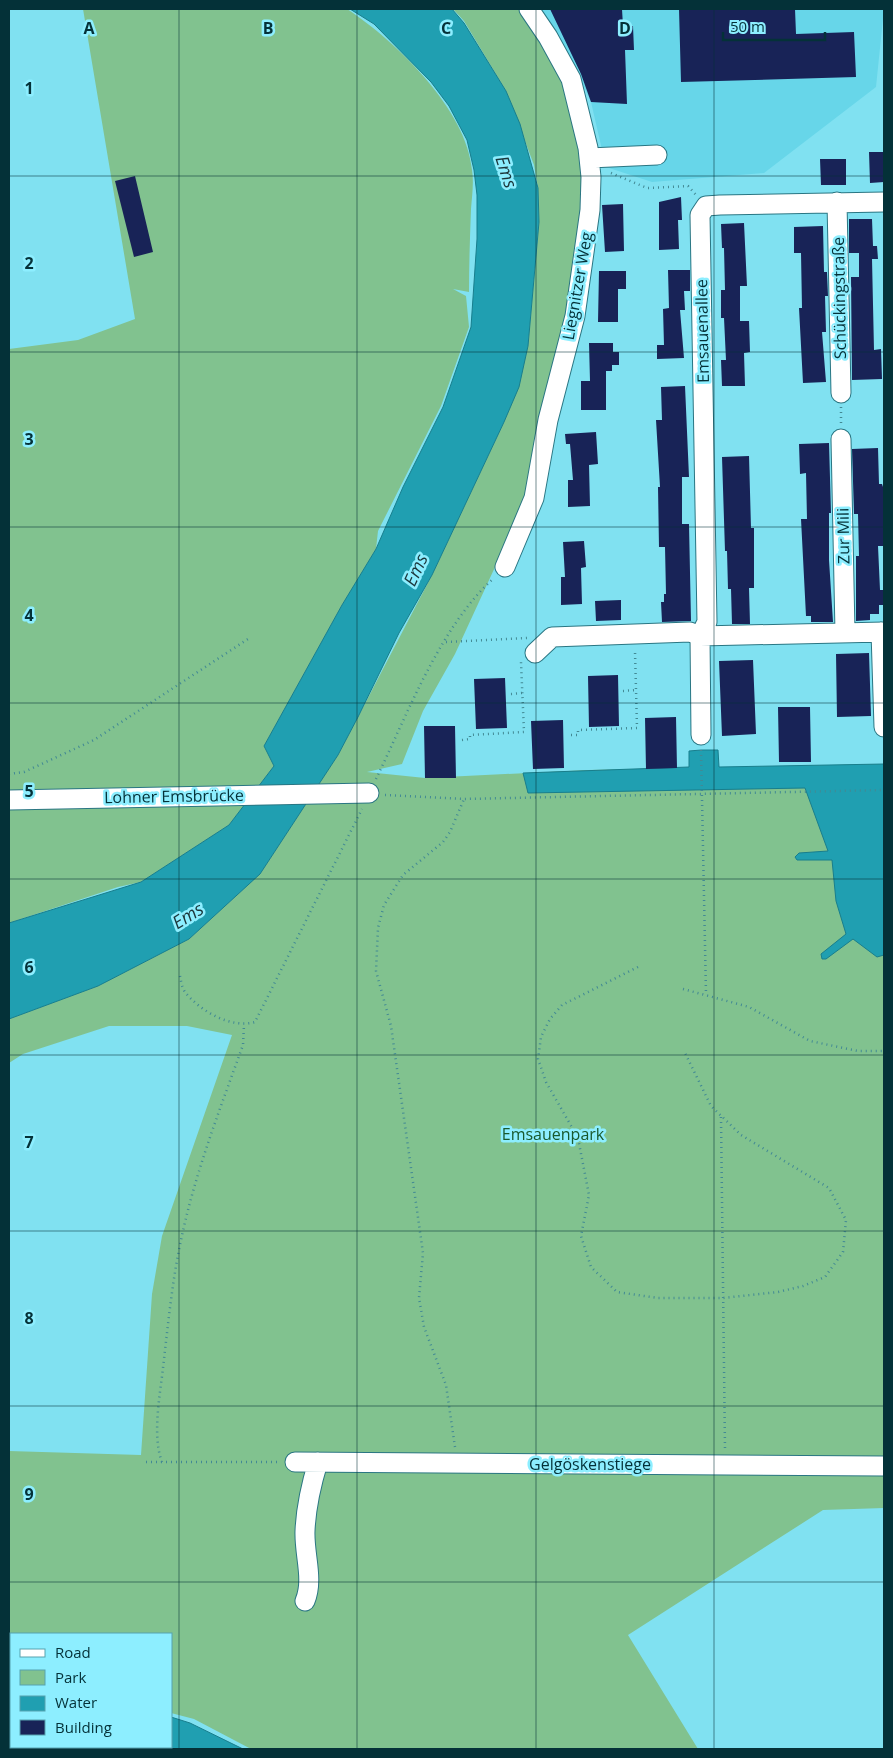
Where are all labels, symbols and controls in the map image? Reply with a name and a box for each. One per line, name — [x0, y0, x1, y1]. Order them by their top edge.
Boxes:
scale bar — [723, 10, 826, 42]
text: 50 m — [730, 16, 765, 36]
text: A — [83, 17, 95, 39]
text: B — [263, 17, 273, 39]
text: C — [441, 17, 451, 39]
text: D — [619, 17, 631, 39]
text: 1 — [24, 77, 34, 99]
water label: Ems — [490, 152, 523, 191]
street label: Liegnitzer Weg — [557, 230, 597, 342]
street label: Schückingstraße — [827, 237, 851, 359]
text: 2 — [24, 252, 34, 274]
street label: Emsauenallee — [690, 279, 714, 383]
text: 3 — [24, 428, 34, 450]
street label: Zur Mili — [832, 508, 854, 564]
water label: Ems — [397, 549, 433, 589]
text: 4 — [24, 604, 34, 626]
text: 5 — [24, 780, 34, 802]
street label: Lohner Emsbrücke — [104, 784, 244, 808]
water label: Ems — [167, 896, 208, 934]
text: 6 — [24, 956, 34, 978]
park label: Emsauenpark — [502, 1123, 605, 1145]
text: 7 — [24, 1131, 34, 1153]
text: 8 — [24, 1307, 34, 1329]
street label: Gelgöskenstiege — [529, 1453, 651, 1475]
text: 9 — [24, 1483, 34, 1505]
legend — [10, 1633, 172, 1748]
text: Road — [55, 1642, 91, 1662]
text: Park — [55, 1667, 86, 1687]
text: Water — [55, 1692, 97, 1712]
text: Building — [55, 1717, 112, 1737]

